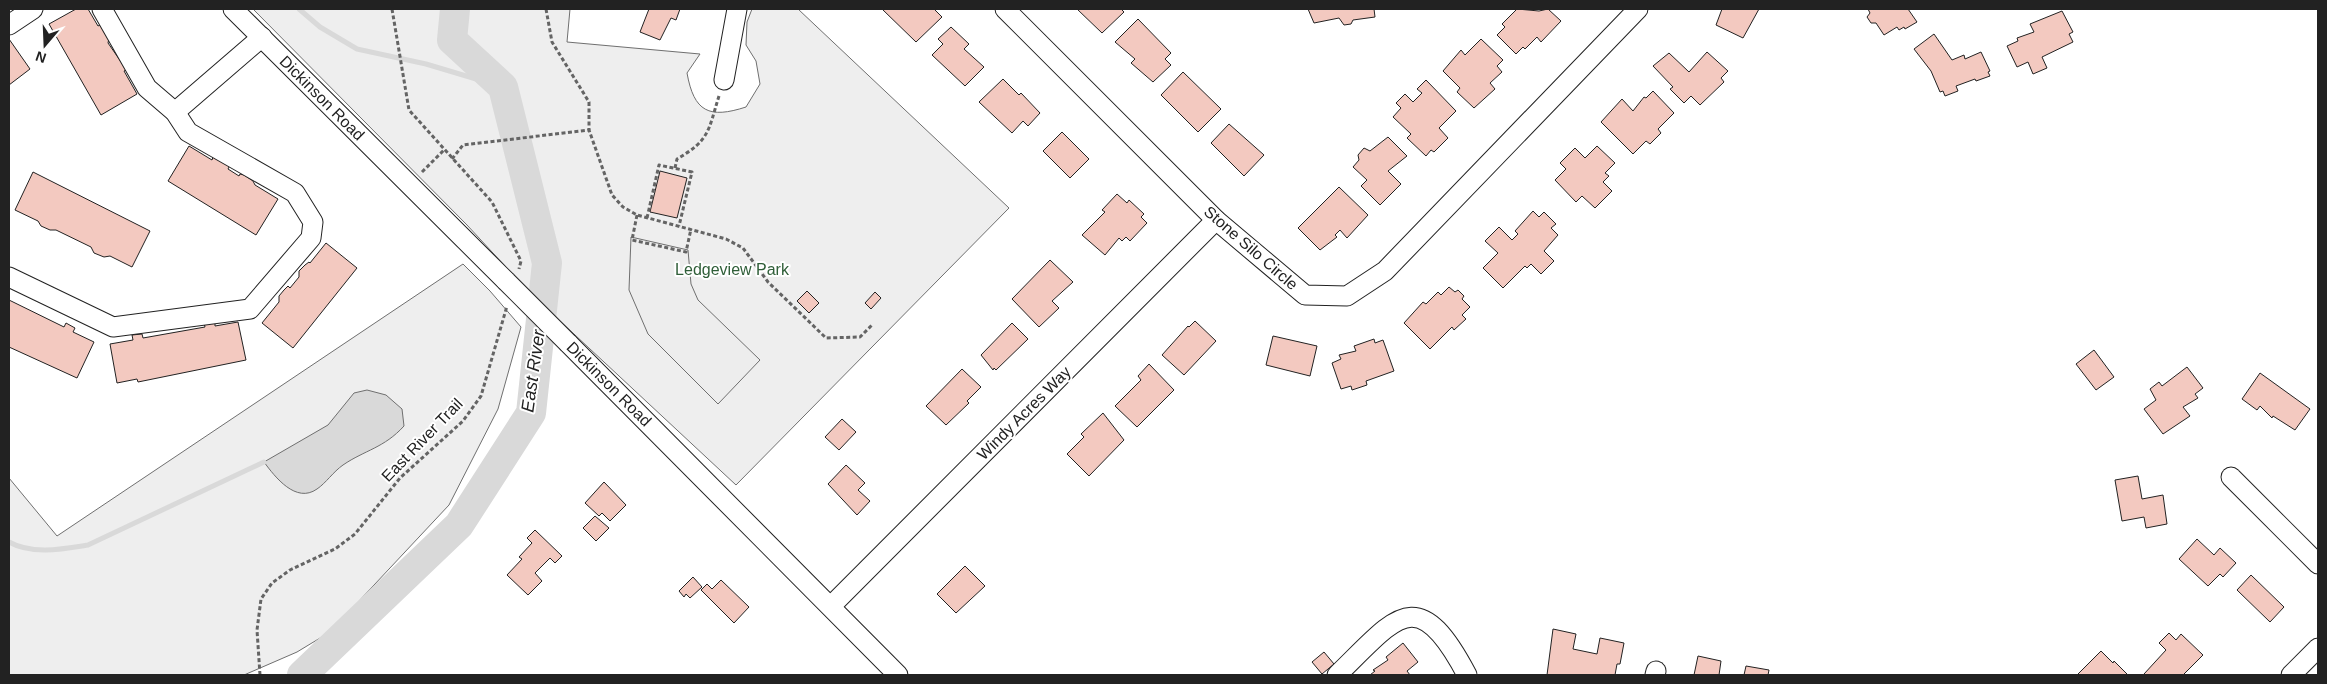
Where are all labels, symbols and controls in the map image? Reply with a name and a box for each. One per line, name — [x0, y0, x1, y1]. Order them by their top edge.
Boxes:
north arrow — [20, 20, 70, 70]
text: N — [33, 48, 48, 67]
street label: Dickinson Road — [276, 52, 368, 144]
street label: Stone Silo Circle — [1201, 203, 1301, 293]
park label: Ledgeview Park — [675, 261, 790, 278]
water label: East River — [517, 328, 549, 414]
street label: Dickinson Road — [563, 338, 655, 430]
street label: Windy Acres Way — [974, 363, 1074, 463]
street label: East River Trail — [378, 395, 466, 485]

